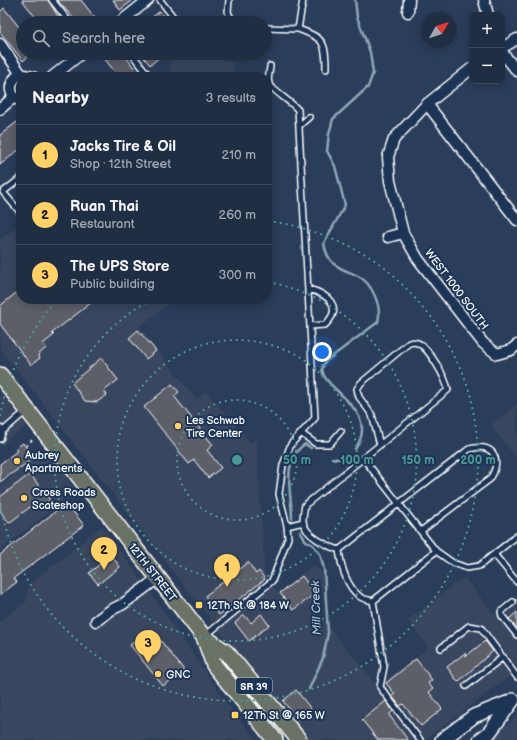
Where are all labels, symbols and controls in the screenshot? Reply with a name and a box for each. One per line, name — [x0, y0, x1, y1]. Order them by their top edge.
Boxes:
north arrow — [421, 12, 457, 48]
map controls — [469, 12, 505, 84]
button: + — [469, 12, 505, 48]
search box — [16, 16, 272, 60]
icon: search — [30, 27, 52, 49]
text: Search here — [62, 29, 145, 48]
button: − — [469, 48, 505, 84]
text: Nearby — [32, 88, 89, 108]
text: 3 results — [205, 90, 256, 106]
text: Jacks Tire & Oil — [70, 137, 176, 156]
text: 1 — [42, 147, 48, 163]
text: 210 m — [222, 147, 256, 163]
text: Shop · 12th Street — [70, 156, 171, 172]
text: Ruan Thai — [70, 197, 139, 216]
text: 2 — [41, 207, 49, 223]
text: 260 m — [218, 207, 256, 223]
text: Restaurant — [70, 216, 135, 232]
street label: WEST 1000 SOUTH — [422, 246, 491, 332]
text: The UPS Store — [70, 257, 169, 276]
text: 3 — [41, 267, 49, 283]
text: 300 m — [218, 267, 256, 283]
text: Public building — [70, 276, 155, 292]
your location — [312, 342, 332, 362]
place label: Les Schwab Tire Center — [186, 414, 245, 440]
marker: Les Schwab Tire Center — [173, 421, 183, 431]
place label: Aubrey Apartments — [25, 449, 83, 475]
centre of rings — [230, 453, 244, 467]
text: 50 m — [283, 453, 311, 468]
text: 100 m — [340, 453, 374, 468]
text: 150 m — [402, 453, 434, 468]
text: 200 m — [460, 453, 496, 468]
marker: Aubrey Apartments — [12, 456, 22, 466]
place label: Cross Roads Scateshop — [32, 486, 96, 512]
marker: Cross Roads Scateshop — [19, 493, 29, 503]
pin: 2 — [91, 537, 117, 570]
street label: 12TH STREET — [126, 541, 180, 604]
pin: 1 — [214, 554, 240, 587]
water label: Mill Creek — [308, 579, 325, 635]
place label: 12Th St @ 184 W — [207, 599, 289, 612]
marker: 12Th St @ 184 W — [194, 600, 204, 610]
pin: 3 — [135, 630, 161, 663]
place label: GNC — [166, 668, 191, 681]
marker: GNC — [153, 669, 163, 679]
road number: SR 39 — [236, 678, 272, 694]
place label: 12Th St @ 165 W — [243, 709, 325, 722]
marker: 12Th St @ 165 W — [230, 710, 240, 720]

